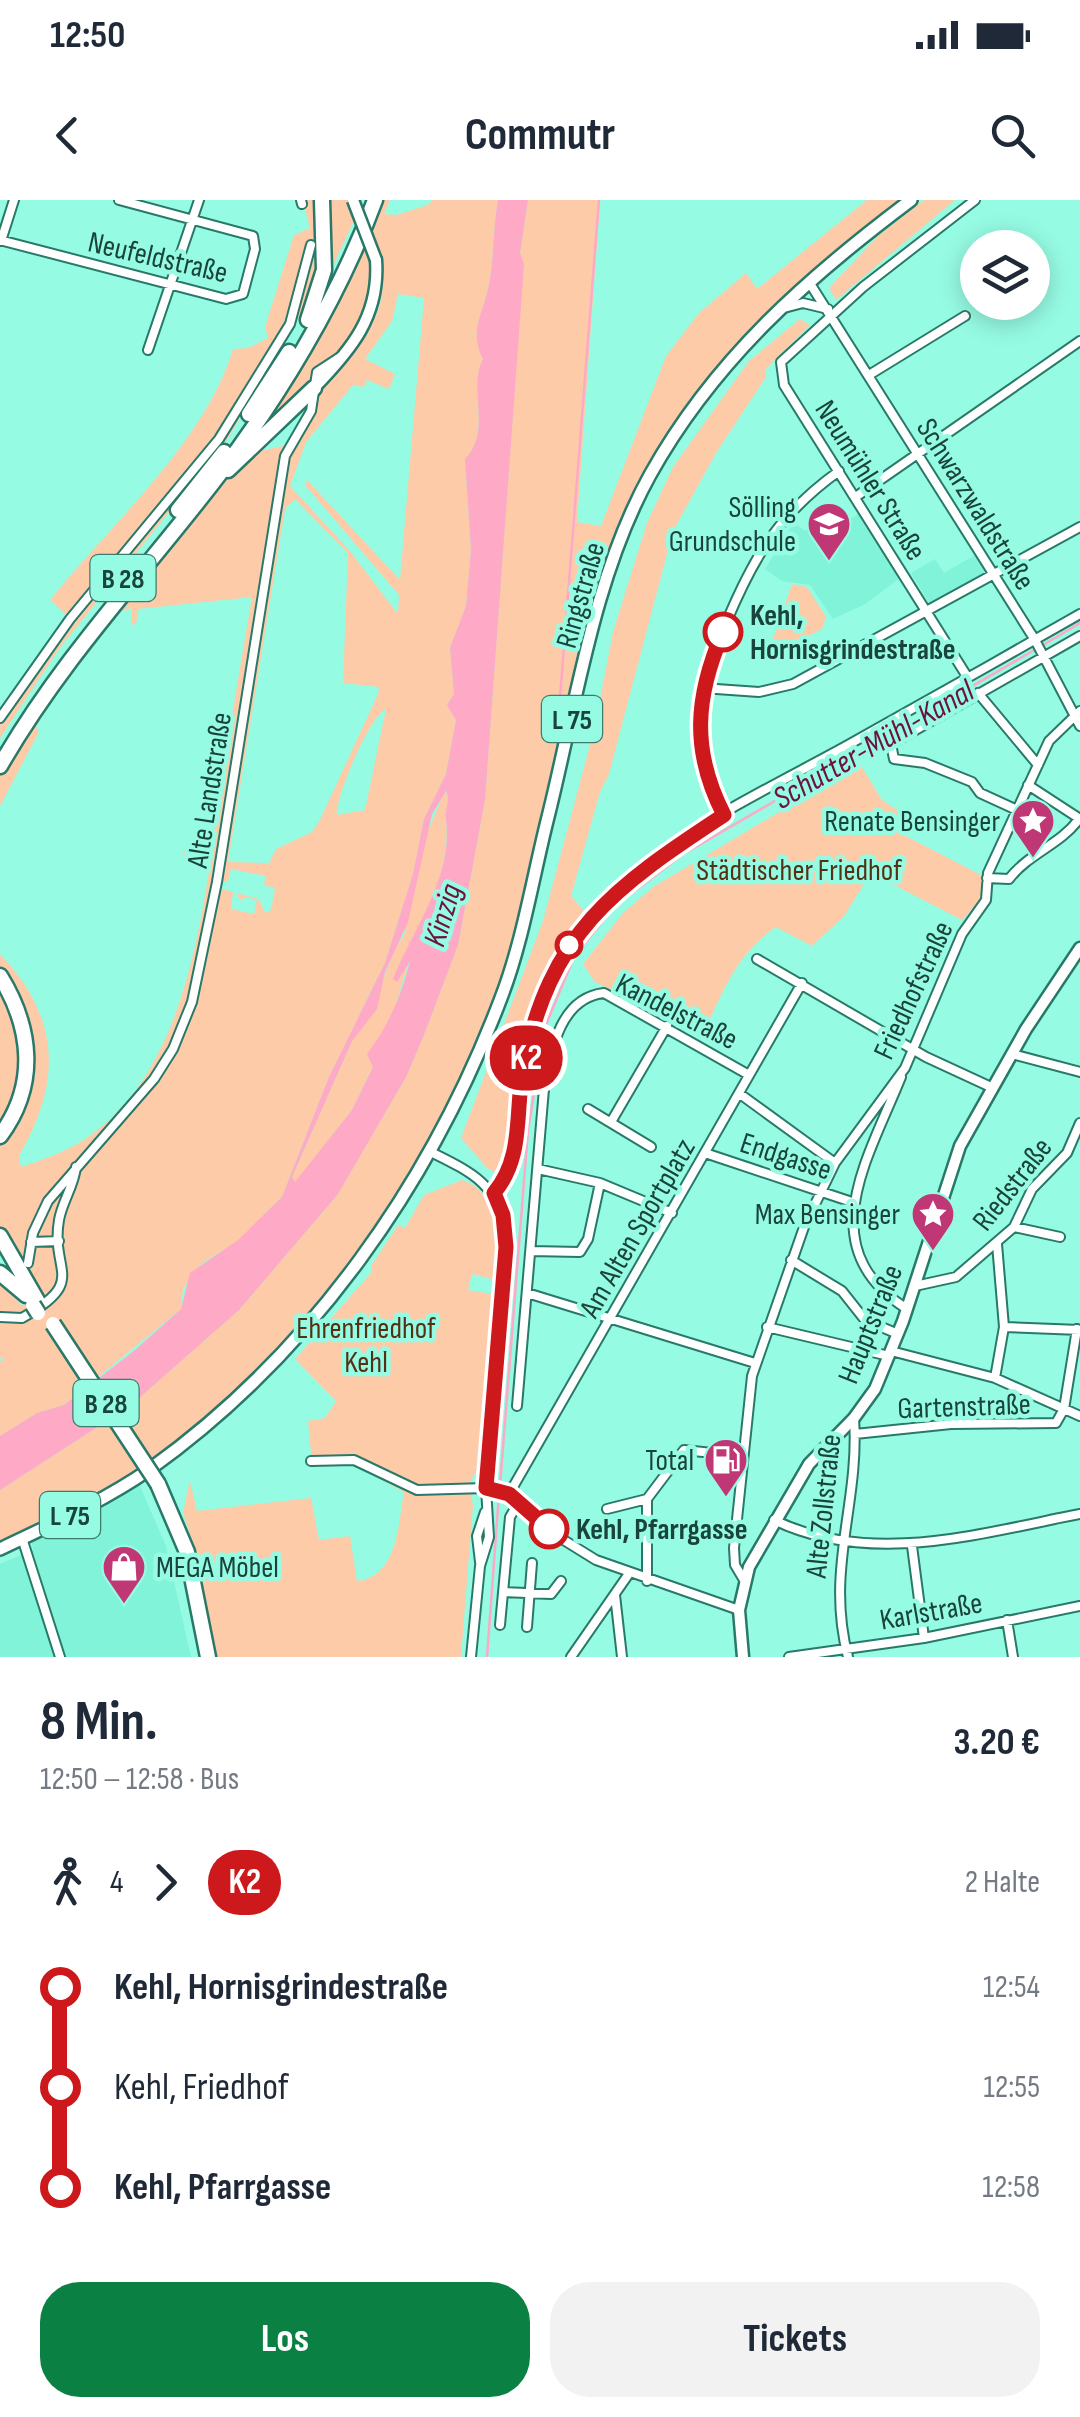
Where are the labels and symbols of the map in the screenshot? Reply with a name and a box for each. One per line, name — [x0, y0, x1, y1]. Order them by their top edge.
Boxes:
street label: Neufeldstraße — [84, 224, 231, 292]
street label: Neumühler Straße — [807, 394, 934, 567]
street label: Schwarzwaldstraße — [908, 412, 1042, 597]
place label: Sölling Grundschule — [669, 490, 796, 560]
school or university icon: Sölling Grundschule — [806, 501, 852, 562]
street label: Ringstraße — [549, 538, 613, 652]
road number: B 28 — [90, 555, 156, 601]
place label: Kehl, Hornisgrindestraße — [750, 598, 956, 668]
marker: Kehl, Hornisgrindestraße — [704, 613, 742, 651]
water label: Schutter-Mühl-Kanal — [766, 671, 982, 819]
road number: L 75 — [542, 696, 602, 742]
street label: Alte Landstraße — [180, 710, 240, 871]
place icon: Renate Bensinger — [1010, 798, 1056, 859]
place label: Renate Bensinger — [824, 804, 1000, 840]
park label: Städtischer Friedhof — [696, 853, 902, 889]
water label: Kinzig — [415, 879, 471, 952]
street label: Friedhofstraße — [866, 916, 962, 1065]
unlabelled marker — [556, 932, 582, 958]
street label: Kandelstraße — [609, 966, 744, 1058]
line badge: K2 — [481, 1026, 571, 1090]
street label: Endgasse — [735, 1125, 836, 1189]
street label: Riedstraße — [965, 1131, 1060, 1238]
street label: Am Alten Sportplatz — [572, 1133, 704, 1325]
place icon: Max Bensinger — [910, 1191, 956, 1252]
place label: Max Bensinger — [755, 1197, 900, 1233]
street label: Hauptstraße — [831, 1260, 911, 1389]
park label: Ehrenfriedhof Kehl — [296, 1311, 436, 1381]
road number: B 28 — [74, 1380, 138, 1426]
street label: Gartenstraße — [897, 1387, 1031, 1427]
street label: Alte Zollstraße — [798, 1432, 849, 1581]
fuel station icon: Total — [703, 1437, 749, 1498]
place label: Total — [645, 1443, 694, 1479]
road number: L 75 — [40, 1492, 100, 1538]
marker: Kehl, Pfarrgasse — [530, 1510, 568, 1548]
place label: Kehl, Pfarrgasse — [576, 1512, 748, 1548]
shop icon: MEGA Möbel — [101, 1544, 147, 1605]
place label: MEGA Möbel — [156, 1550, 279, 1586]
street label: Karlstraße — [877, 1585, 985, 1639]

